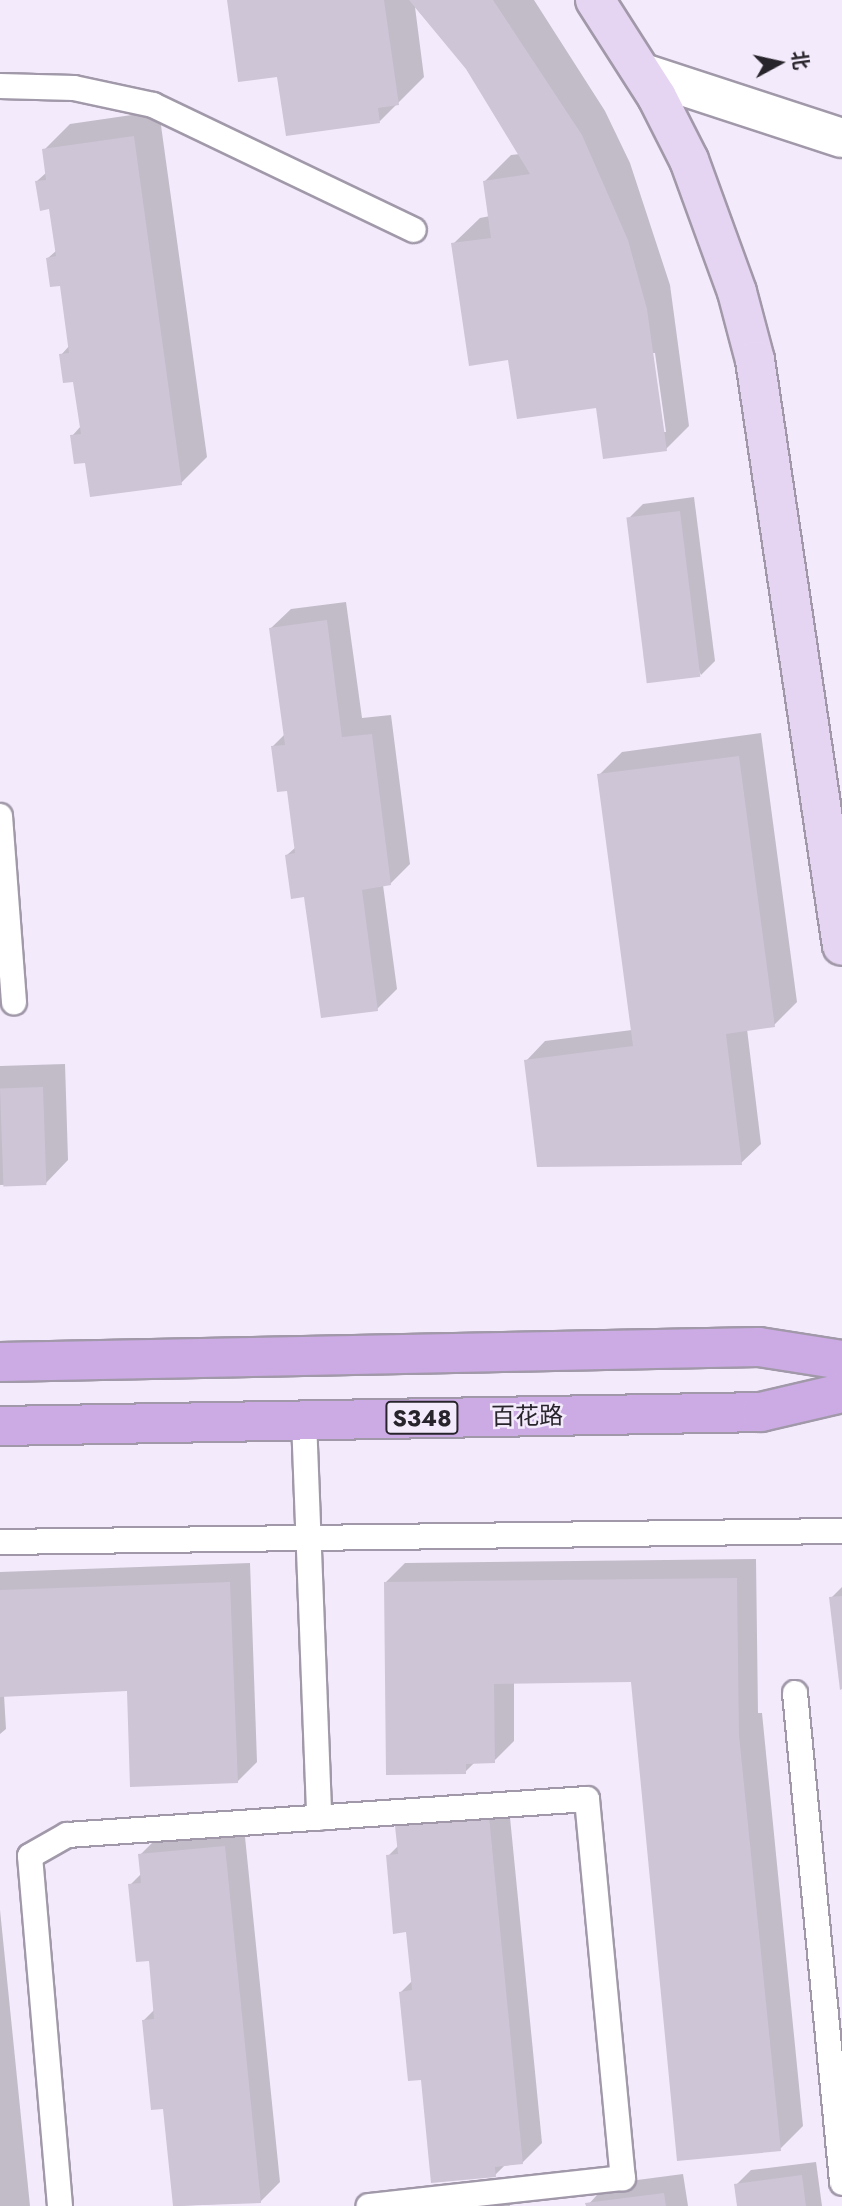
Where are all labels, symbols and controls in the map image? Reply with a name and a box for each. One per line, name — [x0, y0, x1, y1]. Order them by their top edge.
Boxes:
north arrow — [744, 28, 814, 98]
text: 北 — [786, 49, 815, 71]
road number: S348 — [385, 1399, 459, 1438]
street label: 百花路 — [491, 1401, 563, 1431]

